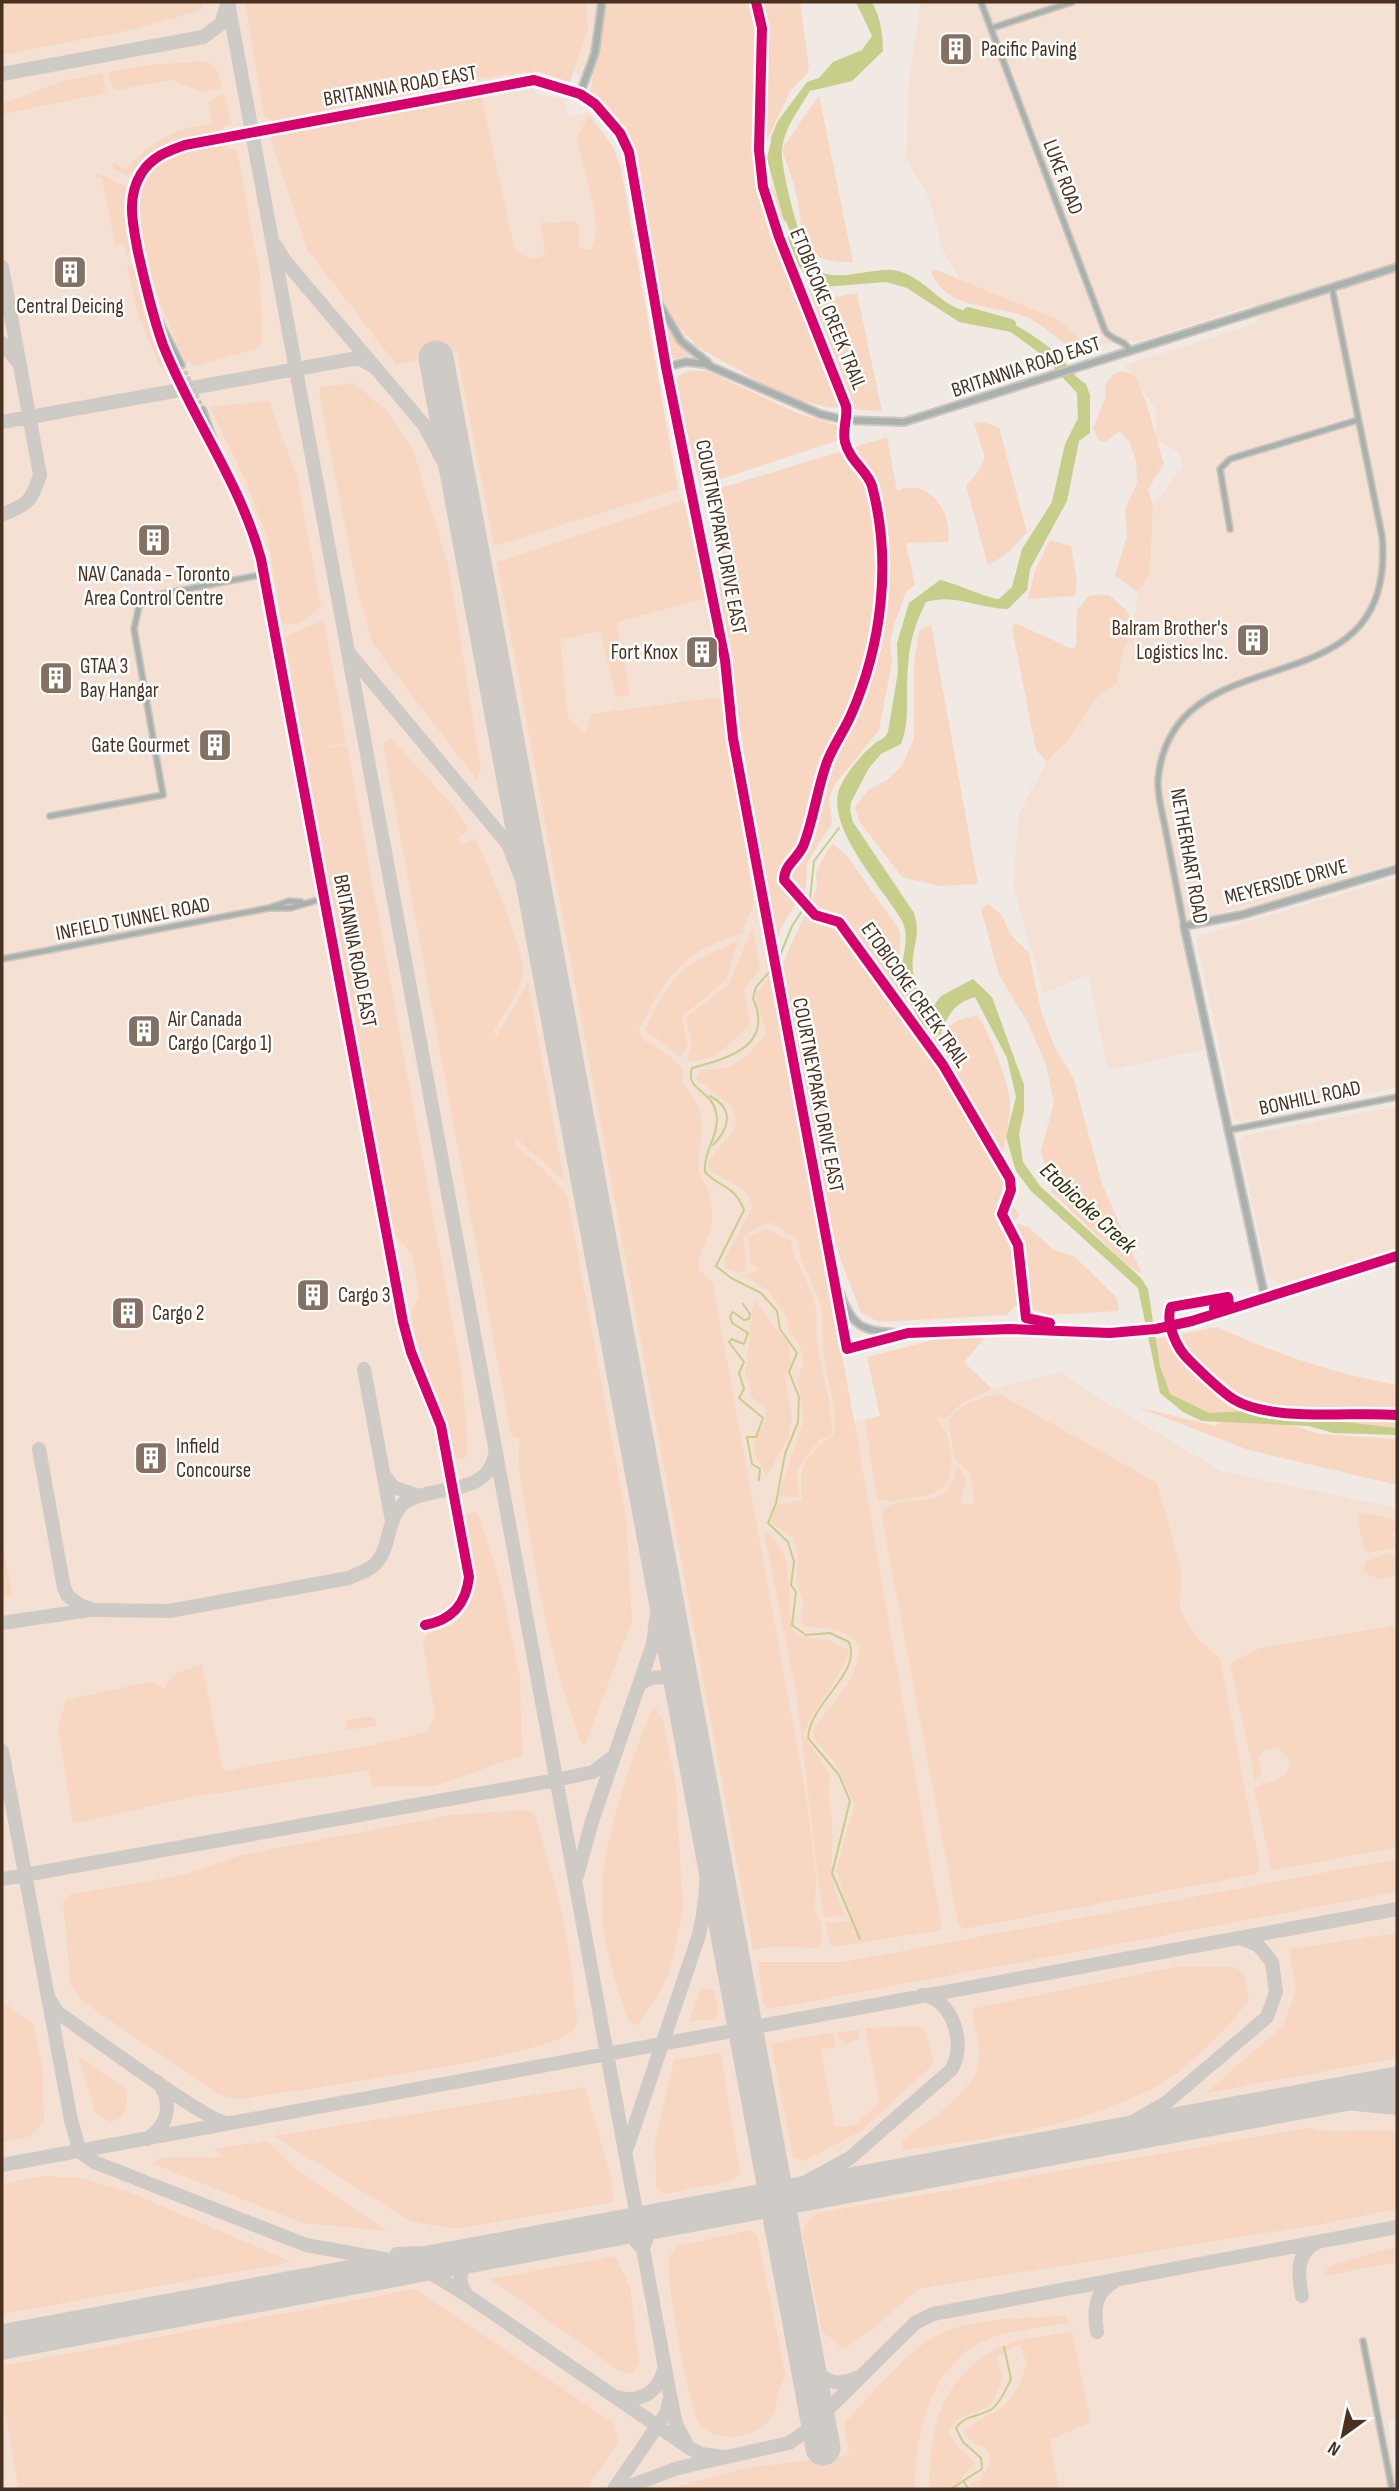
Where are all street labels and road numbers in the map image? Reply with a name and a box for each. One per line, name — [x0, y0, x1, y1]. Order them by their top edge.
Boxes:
street label: BRITANNIA ROAD EAST — [321, 60, 479, 112]
street label: LUKE ROAD — [1037, 136, 1089, 218]
street label: ETOBICOKE CREEK TRAIL — [784, 225, 872, 394]
street label: BRITANNIA ROAD EAST — [948, 331, 1104, 403]
street label: COURTNEYPARK DRIVE EAST — [690, 438, 752, 637]
street label: NETHERHART ROAD — [1165, 786, 1213, 926]
street label: MEYERSIDE DRIVE — [1222, 854, 1350, 910]
street label: BRITANNIA ROAD EAST — [328, 872, 382, 1030]
street label: INFIELD TUNNEL ROAD — [54, 892, 212, 946]
street label: ETOBICOKE CREEK TRAIL — [856, 917, 975, 1073]
street label: COURTNEYPARK DRIVE EAST — [787, 996, 849, 1195]
street label: BONHILL ROAD — [1257, 1075, 1363, 1121]

